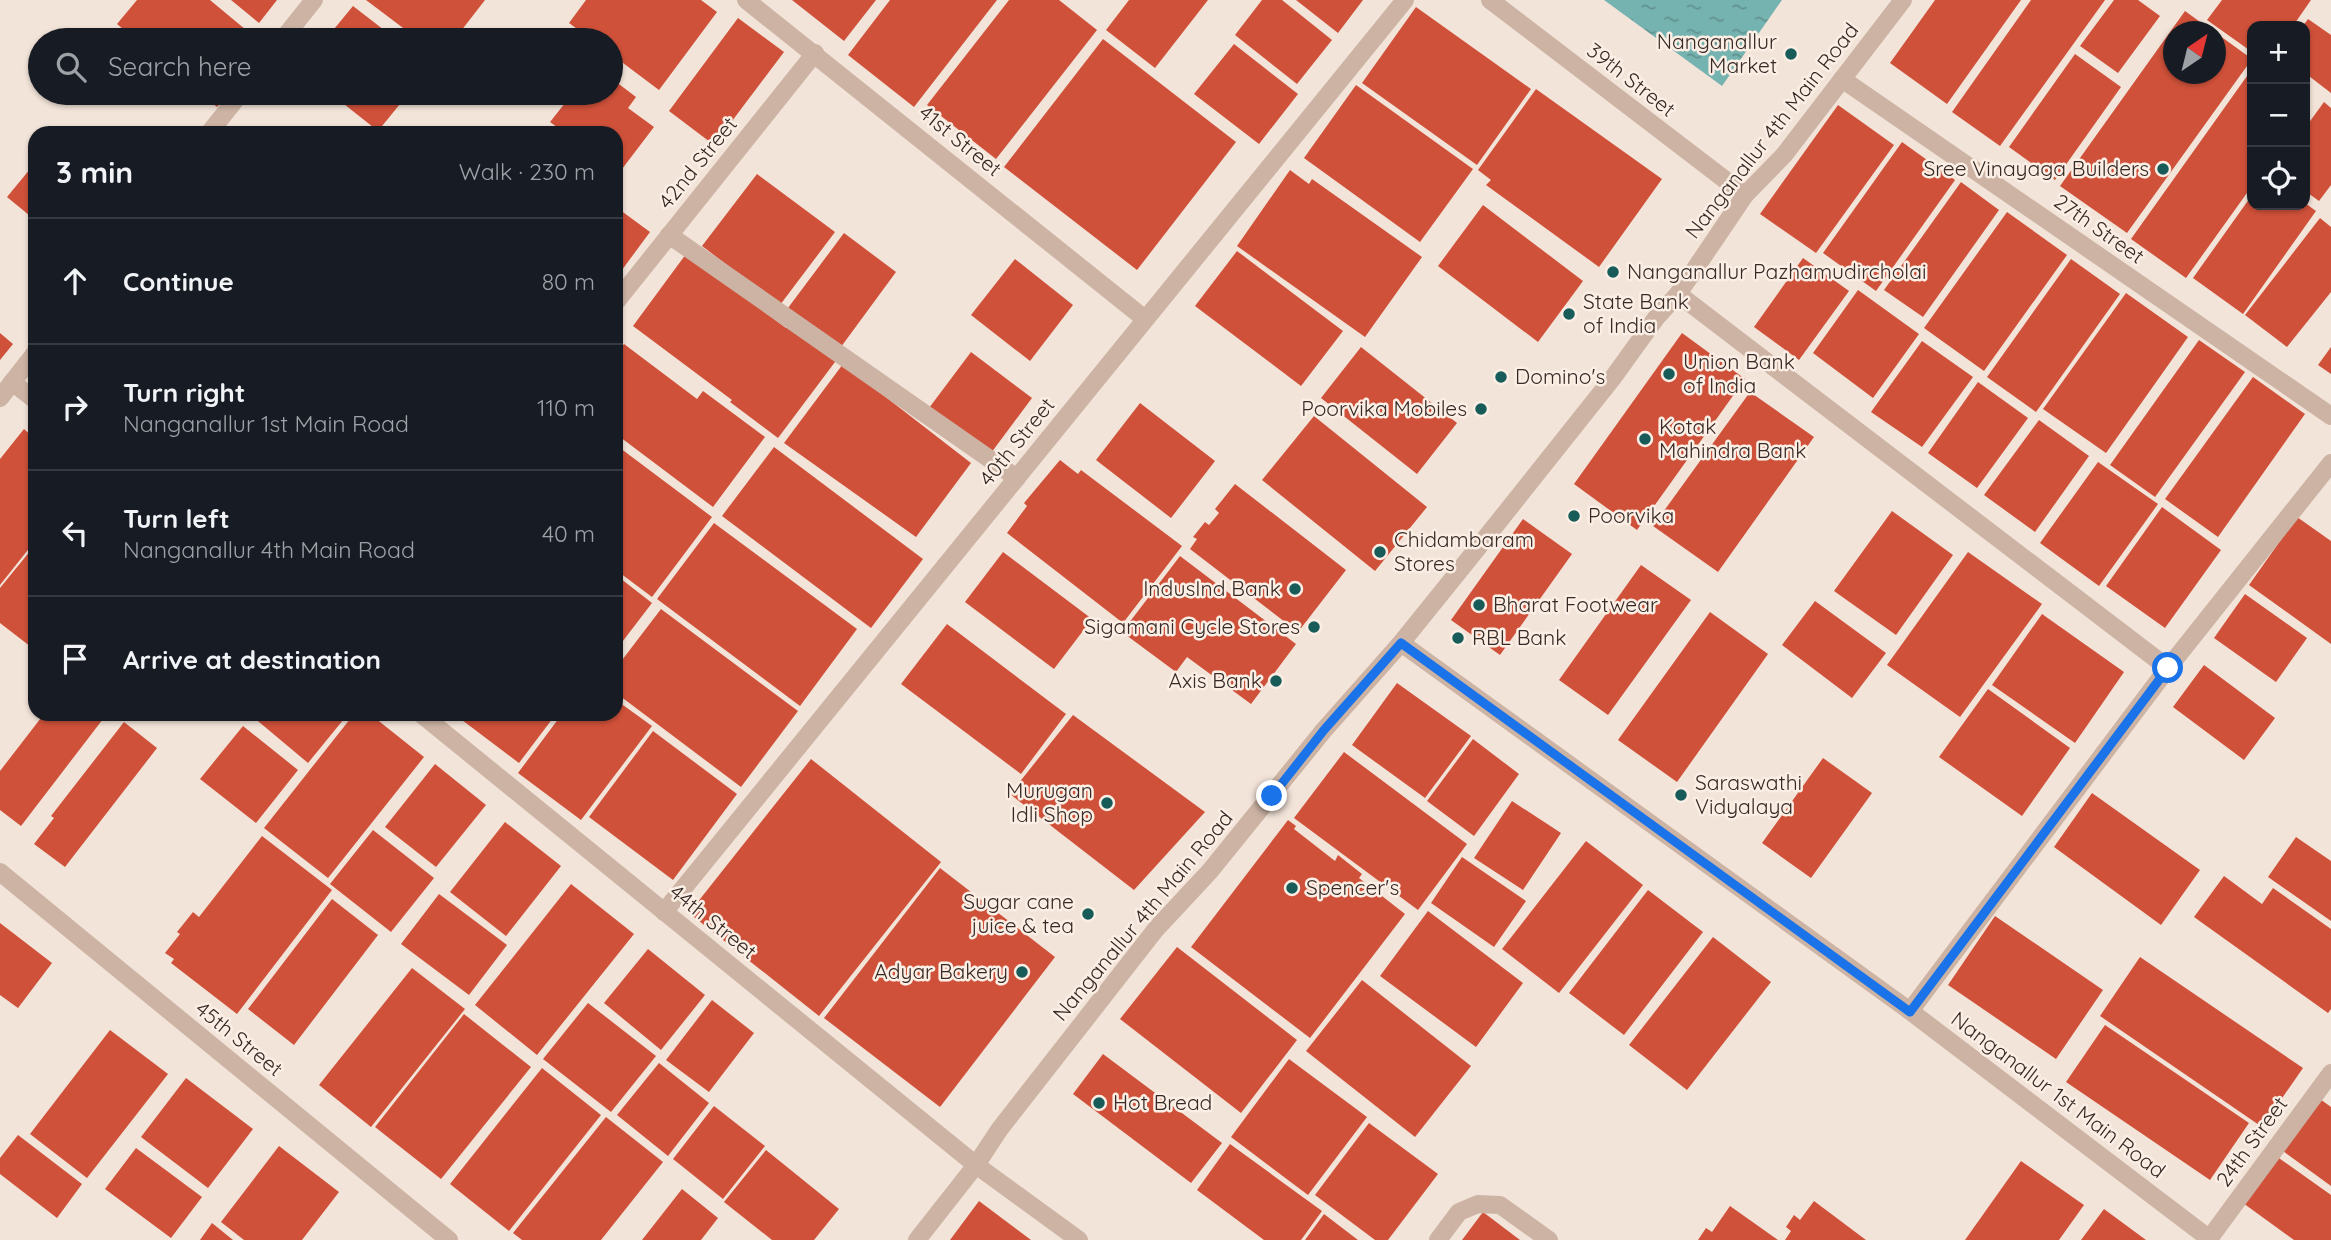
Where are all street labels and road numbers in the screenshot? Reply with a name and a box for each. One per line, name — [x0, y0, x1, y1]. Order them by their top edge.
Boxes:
street label: Nanganallur 4th Main Road — [1679, 17, 1863, 243]
street label: 39th Street — [1582, 37, 1681, 122]
street label: 41st Street — [914, 99, 1007, 181]
street label: 42nd Street — [652, 111, 742, 214]
street label: 27th Street — [2049, 188, 2150, 269]
street label: 40th Street — [973, 392, 1060, 491]
street label: Nanganallur 4th Main Road — [1047, 805, 1238, 1026]
street label: 44th Street — [665, 878, 762, 964]
street label: 45th Street — [191, 995, 289, 1081]
street label: Nanganallur 1st Main Road — [1947, 1005, 2171, 1183]
street label: 24th Street — [2210, 1091, 2292, 1191]

